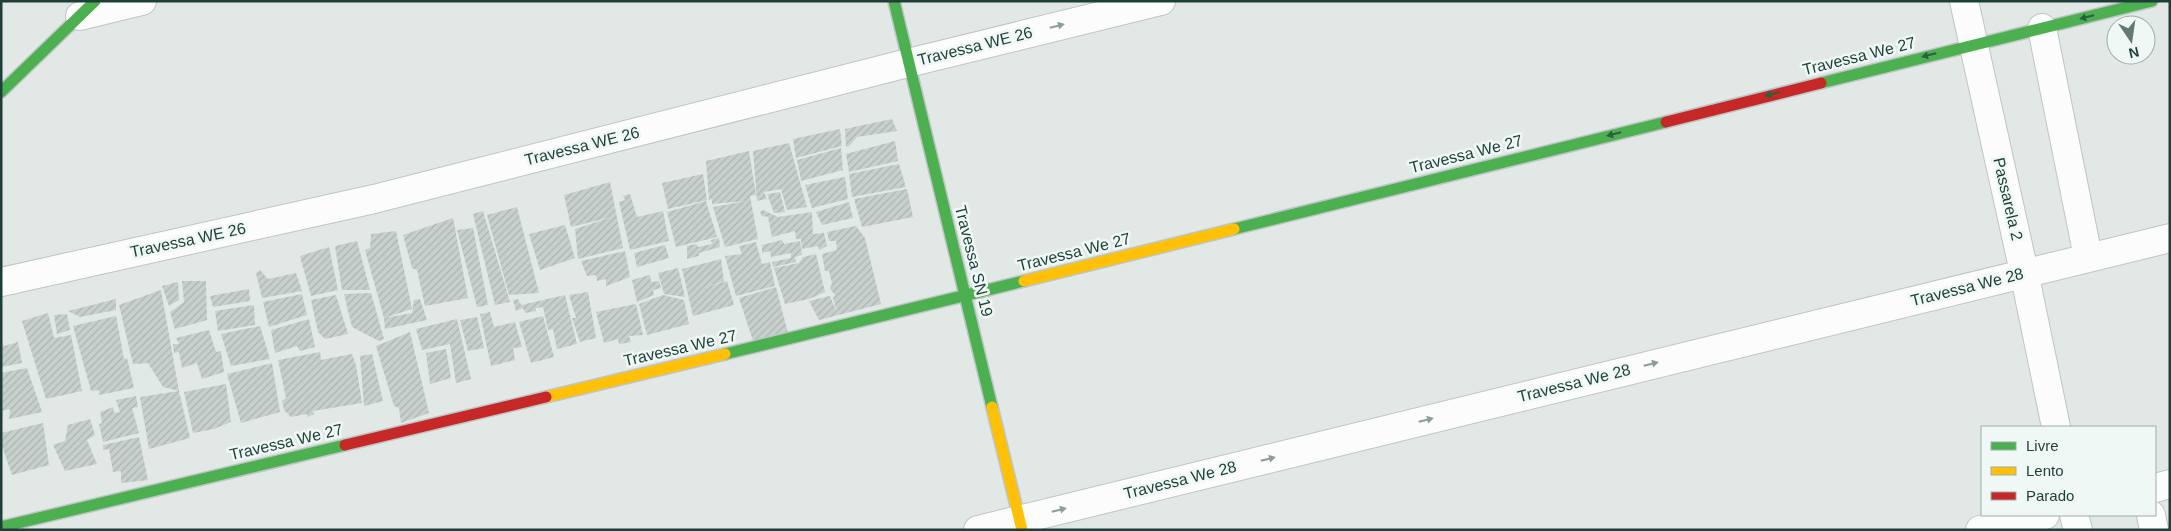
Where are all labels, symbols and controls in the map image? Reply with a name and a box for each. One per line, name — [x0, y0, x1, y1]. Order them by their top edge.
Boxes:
one-way arrow — [2080, 13, 2095, 21]
north arrow — [2106, 15, 2156, 65]
one-way arrow — [1050, 22, 1065, 30]
street label: Travessa WE 26 — [916, 23, 1034, 68]
street label: Travessa We 27 — [1801, 34, 1917, 78]
text: N — [2127, 44, 2141, 62]
one-way arrow — [1922, 51, 1937, 59]
one-way arrow — [1764, 91, 1779, 99]
street label: Travessa WE 26 — [523, 123, 641, 168]
one-way arrow — [1607, 130, 1622, 138]
street label: Travessa We 27 — [1408, 132, 1524, 176]
street label: Passarela 2 — [1990, 156, 2026, 242]
street label: Travessa SN 19 — [952, 204, 996, 319]
street label: Travessa WE 26 — [129, 219, 247, 261]
street label: Travessa We 27 — [1016, 230, 1132, 274]
street label: Travessa We 28 — [1909, 265, 2025, 309]
street label: Travessa We 27 — [622, 327, 738, 369]
one-way arrow — [1644, 360, 1659, 368]
street label: Travessa We 28 — [1516, 361, 1632, 405]
one-way arrow — [1418, 416, 1433, 424]
street label: Travessa We 27 — [228, 421, 344, 463]
legend — [1981, 426, 2156, 516]
text: Livre — [2026, 437, 2059, 454]
one-way arrow — [1260, 455, 1275, 463]
street label: Travessa We 28 — [1122, 458, 1238, 502]
text: Lento — [2026, 462, 2064, 479]
text: Parado — [2026, 487, 2074, 504]
one-way arrow — [1052, 506, 1067, 514]

